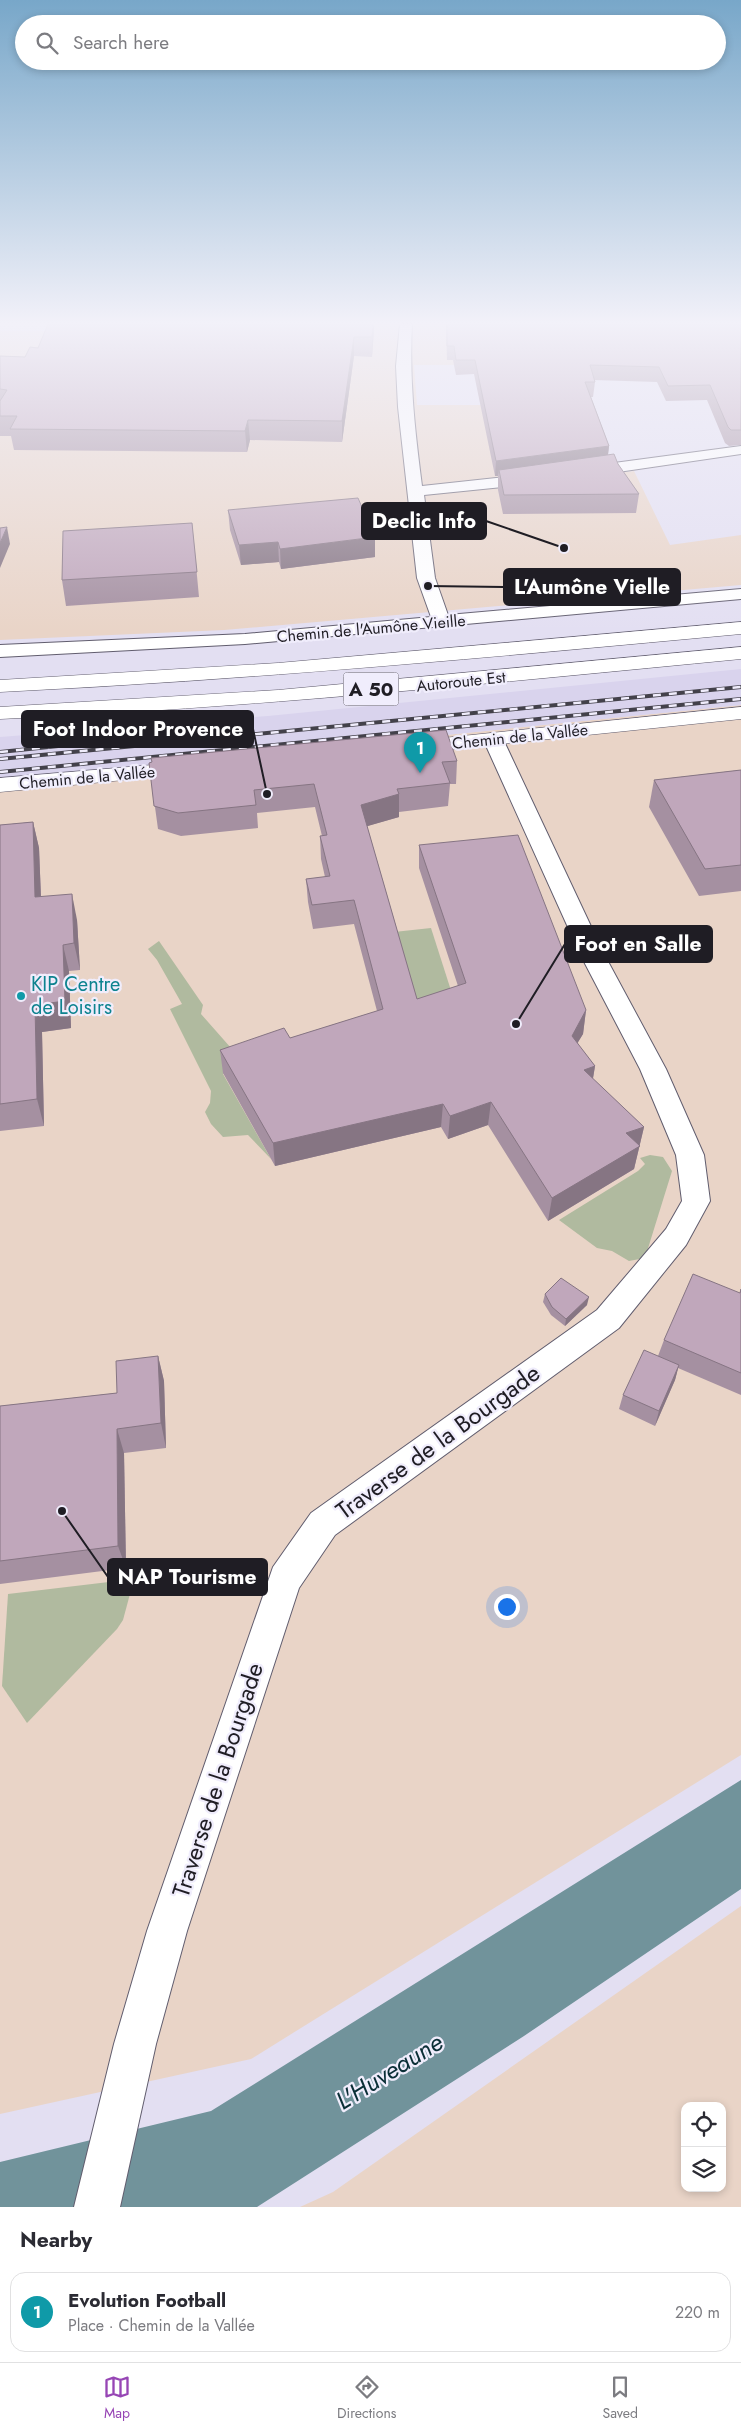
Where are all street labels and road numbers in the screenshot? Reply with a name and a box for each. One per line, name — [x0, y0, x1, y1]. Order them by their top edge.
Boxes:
street label: Chemin de l'Aumône Vieille — [276, 609, 466, 648]
street label: Autoroute Est — [415, 665, 507, 698]
road number: A 50 — [344, 672, 398, 706]
street label: Chemin de la Vallée — [451, 718, 589, 755]
street label: Chemin de la Vallée — [18, 760, 156, 795]
street label: Traverse de la Bourgade — [328, 1356, 547, 1528]
street label: Traverse de la Bourgade — [163, 1658, 272, 1902]

